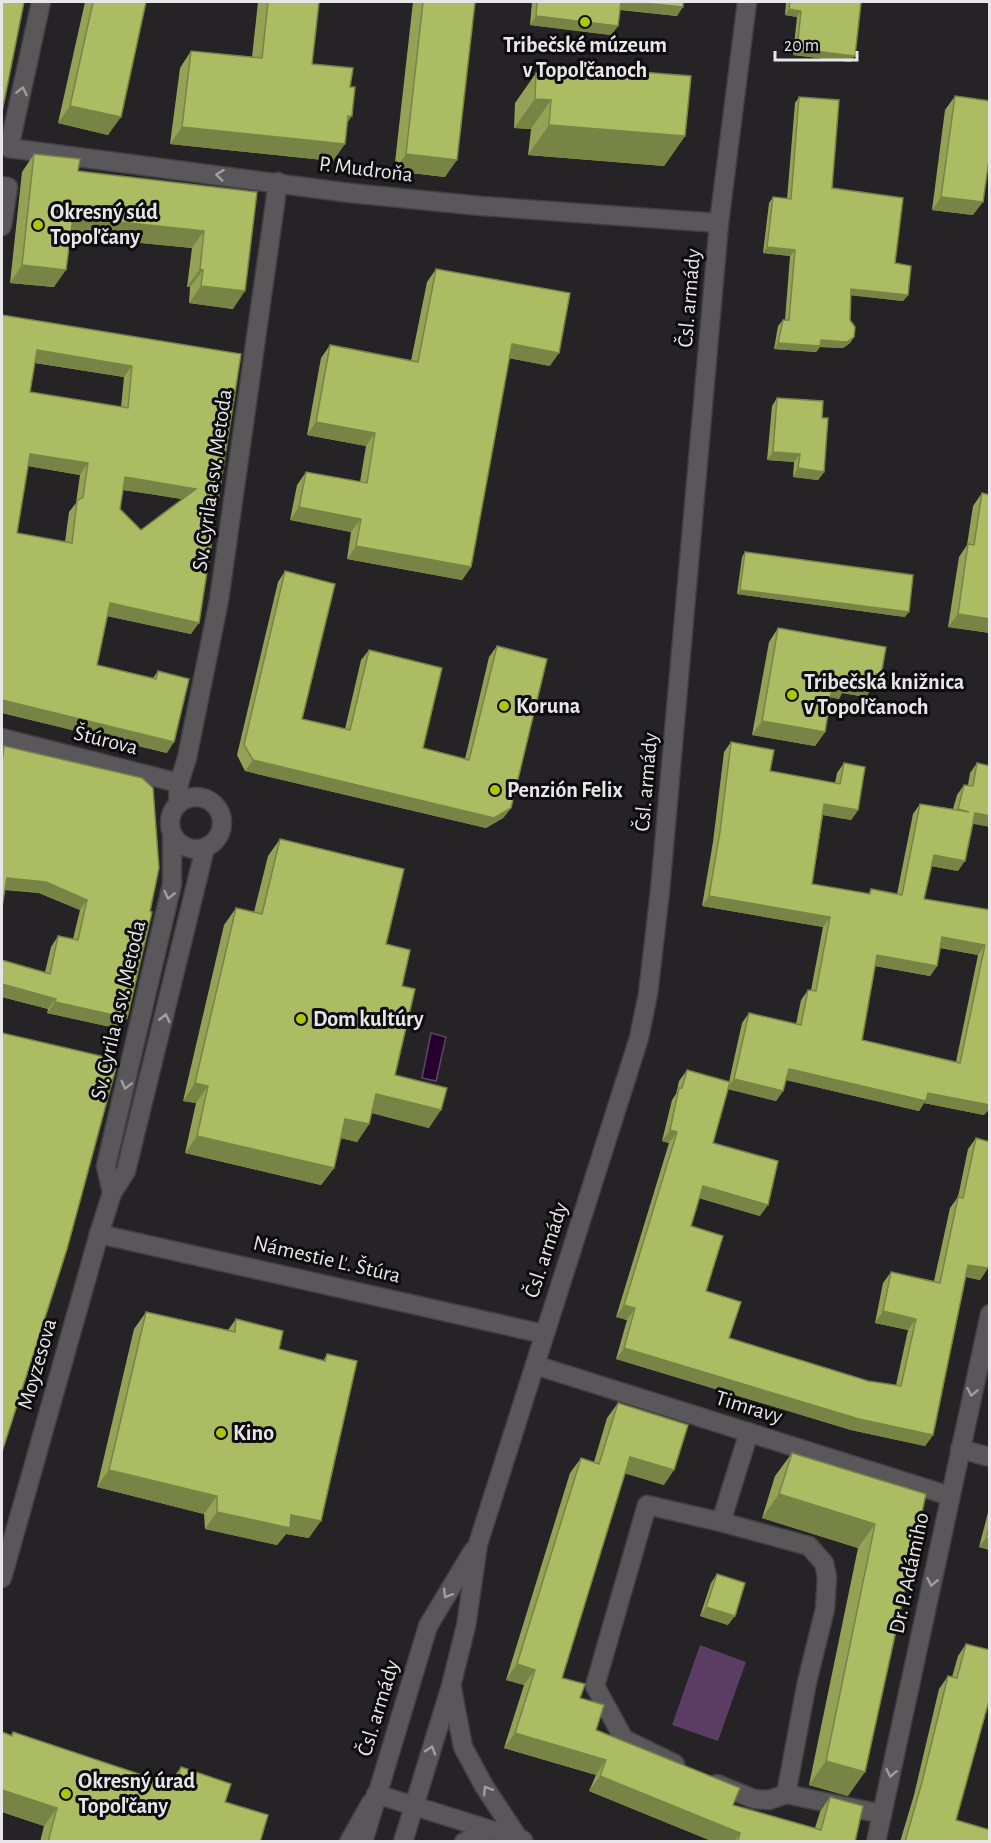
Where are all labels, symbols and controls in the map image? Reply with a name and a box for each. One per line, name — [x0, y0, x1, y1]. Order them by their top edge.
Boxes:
marker: Tribečské múzeum v Topoľčanoch — [578, 15, 592, 29]
scale bar — [775, 24, 858, 62]
place label: Tribečské múzeum v Topoľčanoch — [503, 34, 667, 81]
text: 20 m — [784, 37, 819, 55]
one-way arrow — [14, 86, 27, 96]
street label: P. Mudroňa — [318, 152, 414, 186]
one-way arrow — [215, 169, 224, 182]
place label: Okresný súd Topoľčany — [50, 201, 158, 249]
marker: Okresný súd Topoľčany — [31, 218, 45, 232]
street label: Čsl. armády — [673, 247, 704, 348]
street label: Sv. Cyrila a sv. Metoda — [188, 388, 236, 572]
place label: Tribečská knižnica v Topoľčanoch — [804, 671, 965, 718]
marker: Tribečská knižnica v Topoľčanoch — [785, 688, 799, 702]
place label: Koruna — [516, 695, 581, 717]
marker: Koruna — [497, 699, 511, 713]
street label: Štúrova — [72, 720, 140, 759]
street label: Čsl. armády — [630, 731, 661, 832]
place label: Penzión Felix — [507, 779, 623, 801]
marker: Penzión Felix — [488, 783, 502, 797]
one-way arrow — [163, 890, 176, 900]
street label: Sv. Cyrila a sv. Metoda — [87, 918, 149, 1102]
place label: Dom kultúry — [313, 1008, 424, 1031]
marker: Dom kultúry — [294, 1012, 308, 1026]
one-way arrow — [158, 1013, 171, 1023]
one-way arrow — [120, 1080, 133, 1090]
street label: Čsl. armády — [519, 1199, 572, 1301]
street label: Námestie Ľ. Štúra — [251, 1230, 403, 1287]
street label: Moyzesova — [14, 1316, 60, 1412]
street label: Timravy — [713, 1386, 786, 1428]
one-way arrow — [967, 1386, 980, 1396]
place label: Kino — [233, 1422, 274, 1444]
marker: Kino — [214, 1426, 228, 1440]
street label: Dr. P. Adámiho — [885, 1511, 933, 1635]
one-way arrow — [926, 1577, 939, 1587]
one-way arrow — [443, 1588, 455, 1598]
street label: Čsl. armády — [352, 1656, 403, 1759]
one-way arrow — [424, 1745, 436, 1756]
one-way arrow — [885, 1768, 898, 1778]
place label: Okresný úrad Topoľčany — [78, 1770, 196, 1818]
one-way arrow — [482, 1786, 494, 1796]
marker: Okresný úrad Topoľčany — [59, 1787, 73, 1801]

